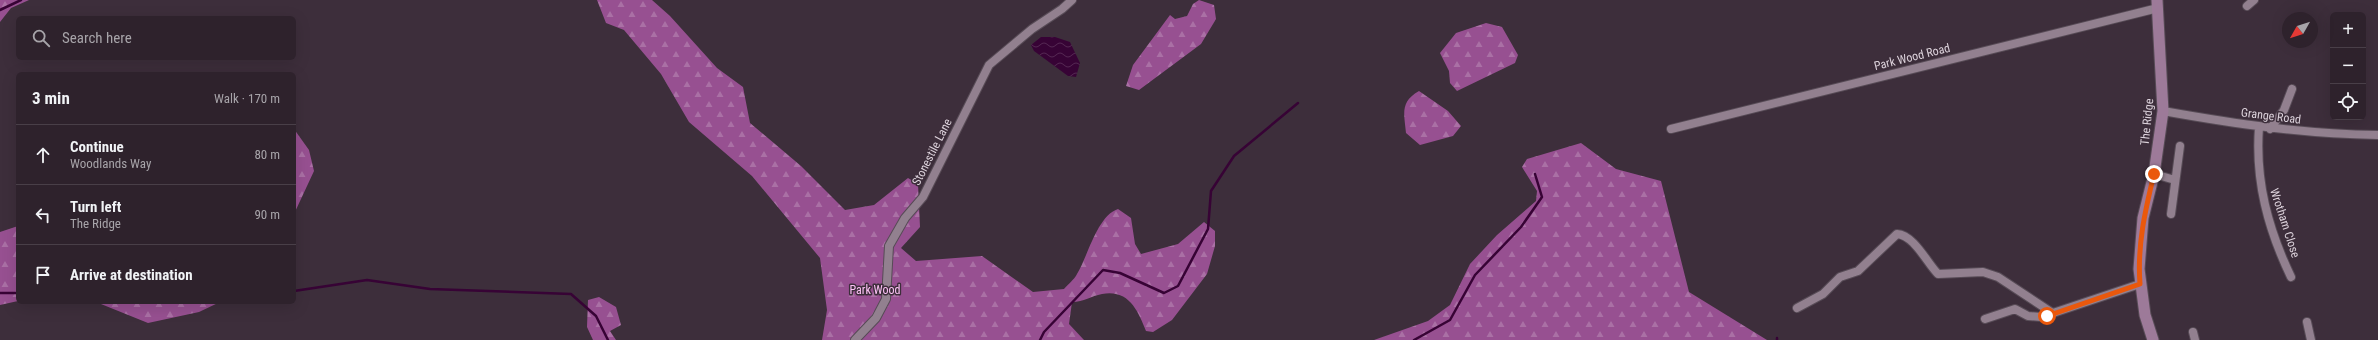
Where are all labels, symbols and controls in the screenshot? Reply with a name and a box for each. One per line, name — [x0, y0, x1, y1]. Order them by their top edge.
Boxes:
north arrow — [2282, 12, 2318, 48]
map controls — [2330, 12, 2366, 120]
button: + — [2330, 12, 2366, 48]
search box — [16, 16, 296, 60]
icon: search — [30, 27, 52, 49]
text: Search here — [62, 29, 132, 47]
street label: Park Wood Road — [1872, 41, 1952, 73]
button: − — [2330, 48, 2366, 84]
button: locate — [2330, 84, 2366, 120]
text: 3 min — [32, 88, 70, 108]
text: Walk · 170 m — [214, 91, 280, 106]
street label: The Ridge — [2138, 98, 2156, 146]
street label: Grange Road — [2240, 105, 2302, 127]
street label: Stonestile Lane — [909, 116, 955, 188]
text: Continue — [70, 138, 124, 156]
icon: ahead — [32, 144, 54, 166]
text: 80 m — [254, 147, 280, 162]
text: Woodlands Way — [70, 156, 151, 171]
route end — [2145, 165, 2163, 183]
street label: Wrotham Close — [2267, 187, 2303, 260]
text: Turn left — [70, 198, 121, 216]
icon: left — [32, 204, 54, 226]
text: 90 m — [254, 207, 280, 222]
text: The Ridge — [70, 216, 121, 231]
icon: arrive — [32, 264, 54, 286]
text: Arrive at destination — [70, 266, 193, 284]
park label: Park Wood — [849, 283, 901, 297]
route start — [2038, 307, 2056, 325]

